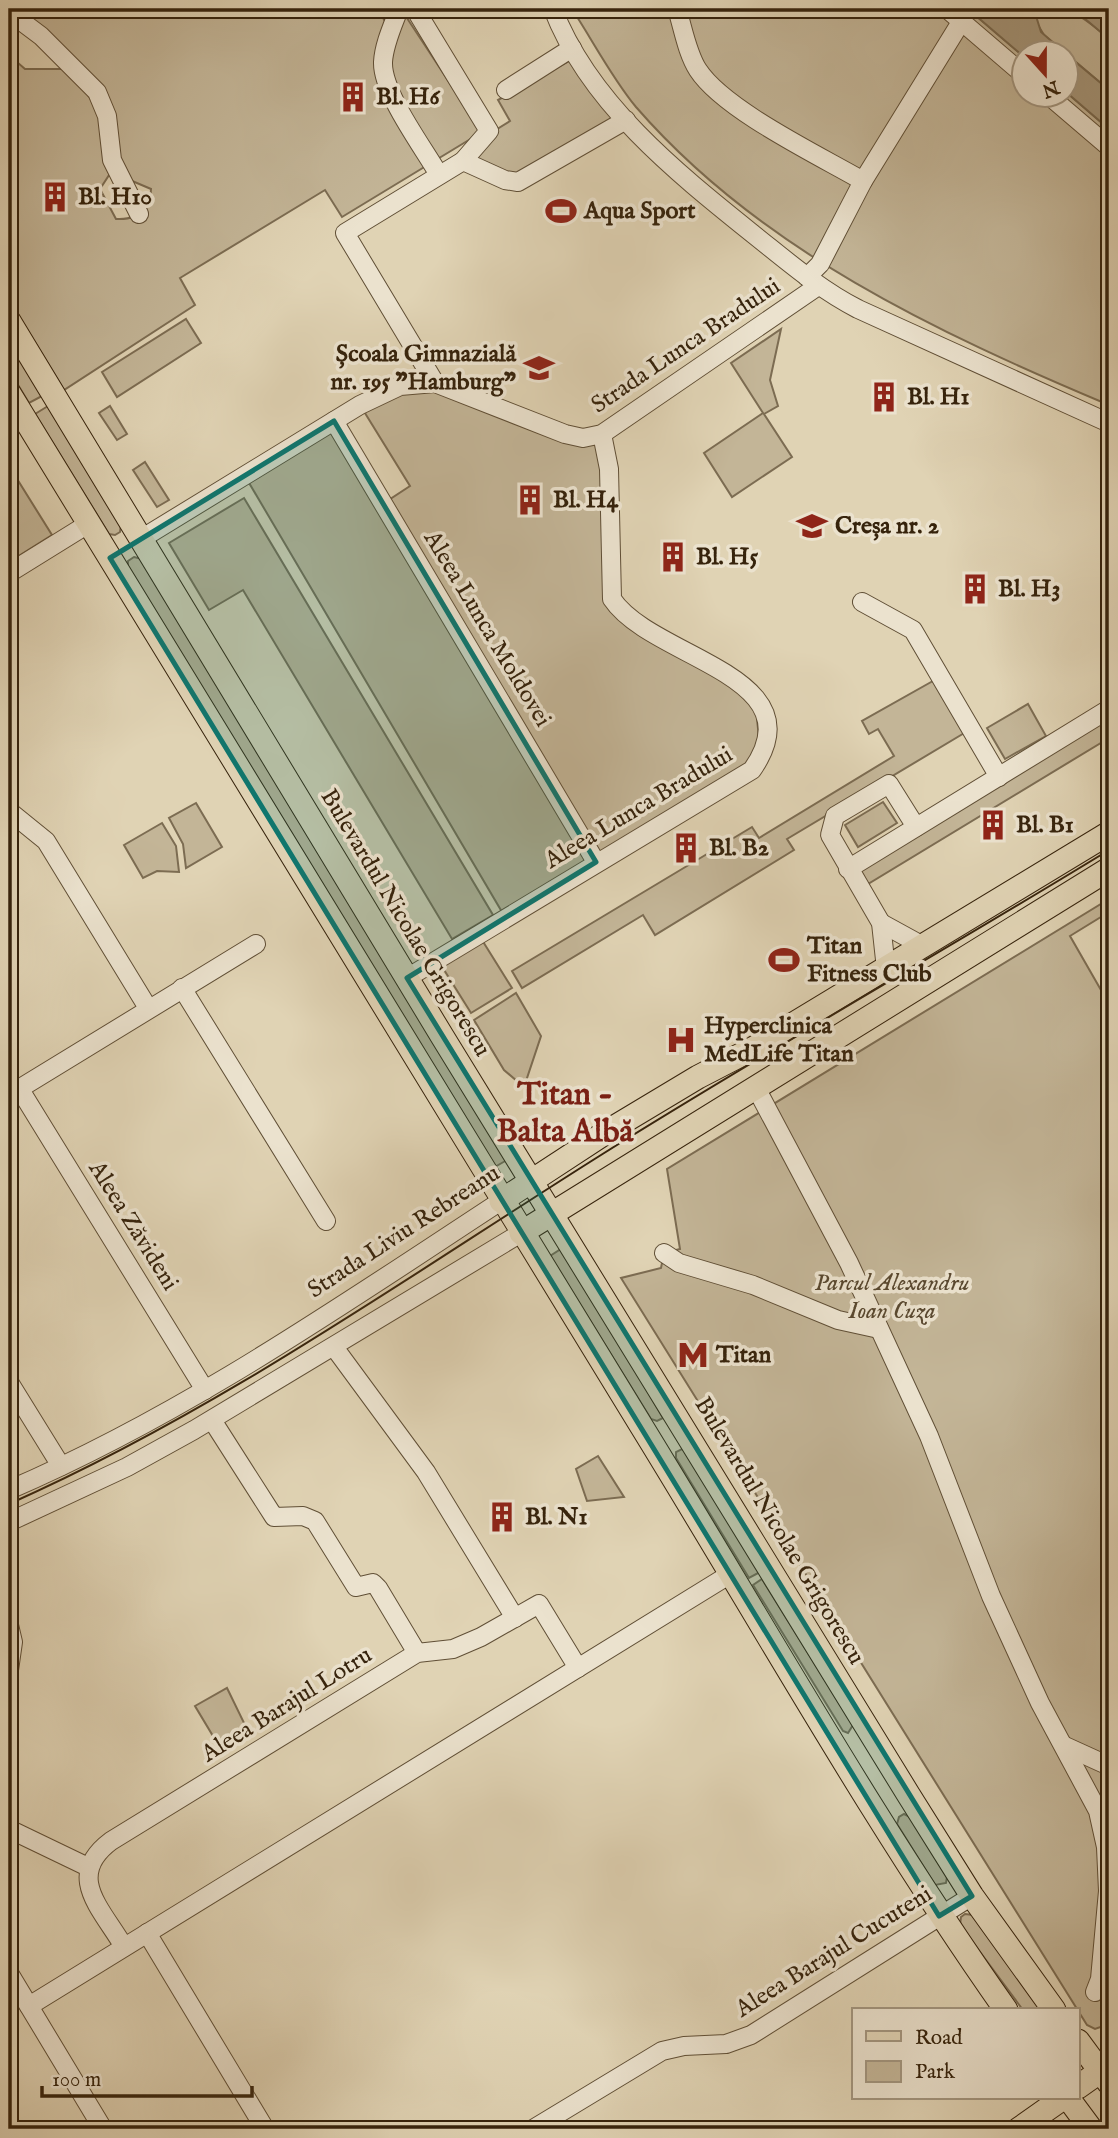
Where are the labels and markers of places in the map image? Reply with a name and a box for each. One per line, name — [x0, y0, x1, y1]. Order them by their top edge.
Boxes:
building icon: Bl. H6 — [336, 80, 370, 114]
place label: Bl. H6 — [376, 82, 440, 113]
building icon: Bl. H10 — [38, 180, 72, 214]
place label: Bl. H10 — [78, 182, 152, 213]
sports icon: Aqua Sport — [544, 194, 578, 228]
place label: Aqua Sport — [583, 196, 696, 227]
place label: Școala Gimnazială nr. 195 "Hamburg" — [330, 339, 517, 398]
school or university icon: Școala Gimnazială nr. 195 "Hamburg" — [522, 351, 556, 385]
building icon: Bl. H1 — [867, 380, 901, 414]
place label: Bl. H1 — [907, 382, 969, 413]
building icon: Bl. H4 — [513, 483, 547, 517]
place label: Bl. H4 — [553, 485, 619, 516]
school or university icon: Creșa nr. 2 — [795, 509, 829, 543]
place label: Creșa nr. 2 — [835, 511, 939, 542]
building icon: Bl. H5 — [656, 540, 690, 574]
place label: Bl. H5 — [696, 542, 758, 573]
building icon: Bl. H3 — [958, 572, 992, 606]
place label: Bl. H3 — [998, 574, 1060, 605]
building icon: Bl. B1 — [976, 808, 1010, 842]
place label: Bl. B1 — [1016, 810, 1074, 841]
building icon: Bl. B2 — [669, 831, 703, 865]
place label: Bl. B2 — [709, 833, 769, 864]
place label: Titan Fitness Club — [806, 931, 932, 990]
sports icon: Titan Fitness Club — [767, 943, 801, 977]
place label: Hyperclinica MedLife Titan — [704, 1011, 854, 1070]
hospital icon: Hyperclinica MedLife Titan — [664, 1023, 698, 1057]
metro station icon: Titan — [676, 1338, 710, 1372]
place label: Titan — [715, 1340, 771, 1371]
building icon: Bl. N1 — [485, 1500, 519, 1534]
place label: Bl. N1 — [525, 1502, 588, 1533]

